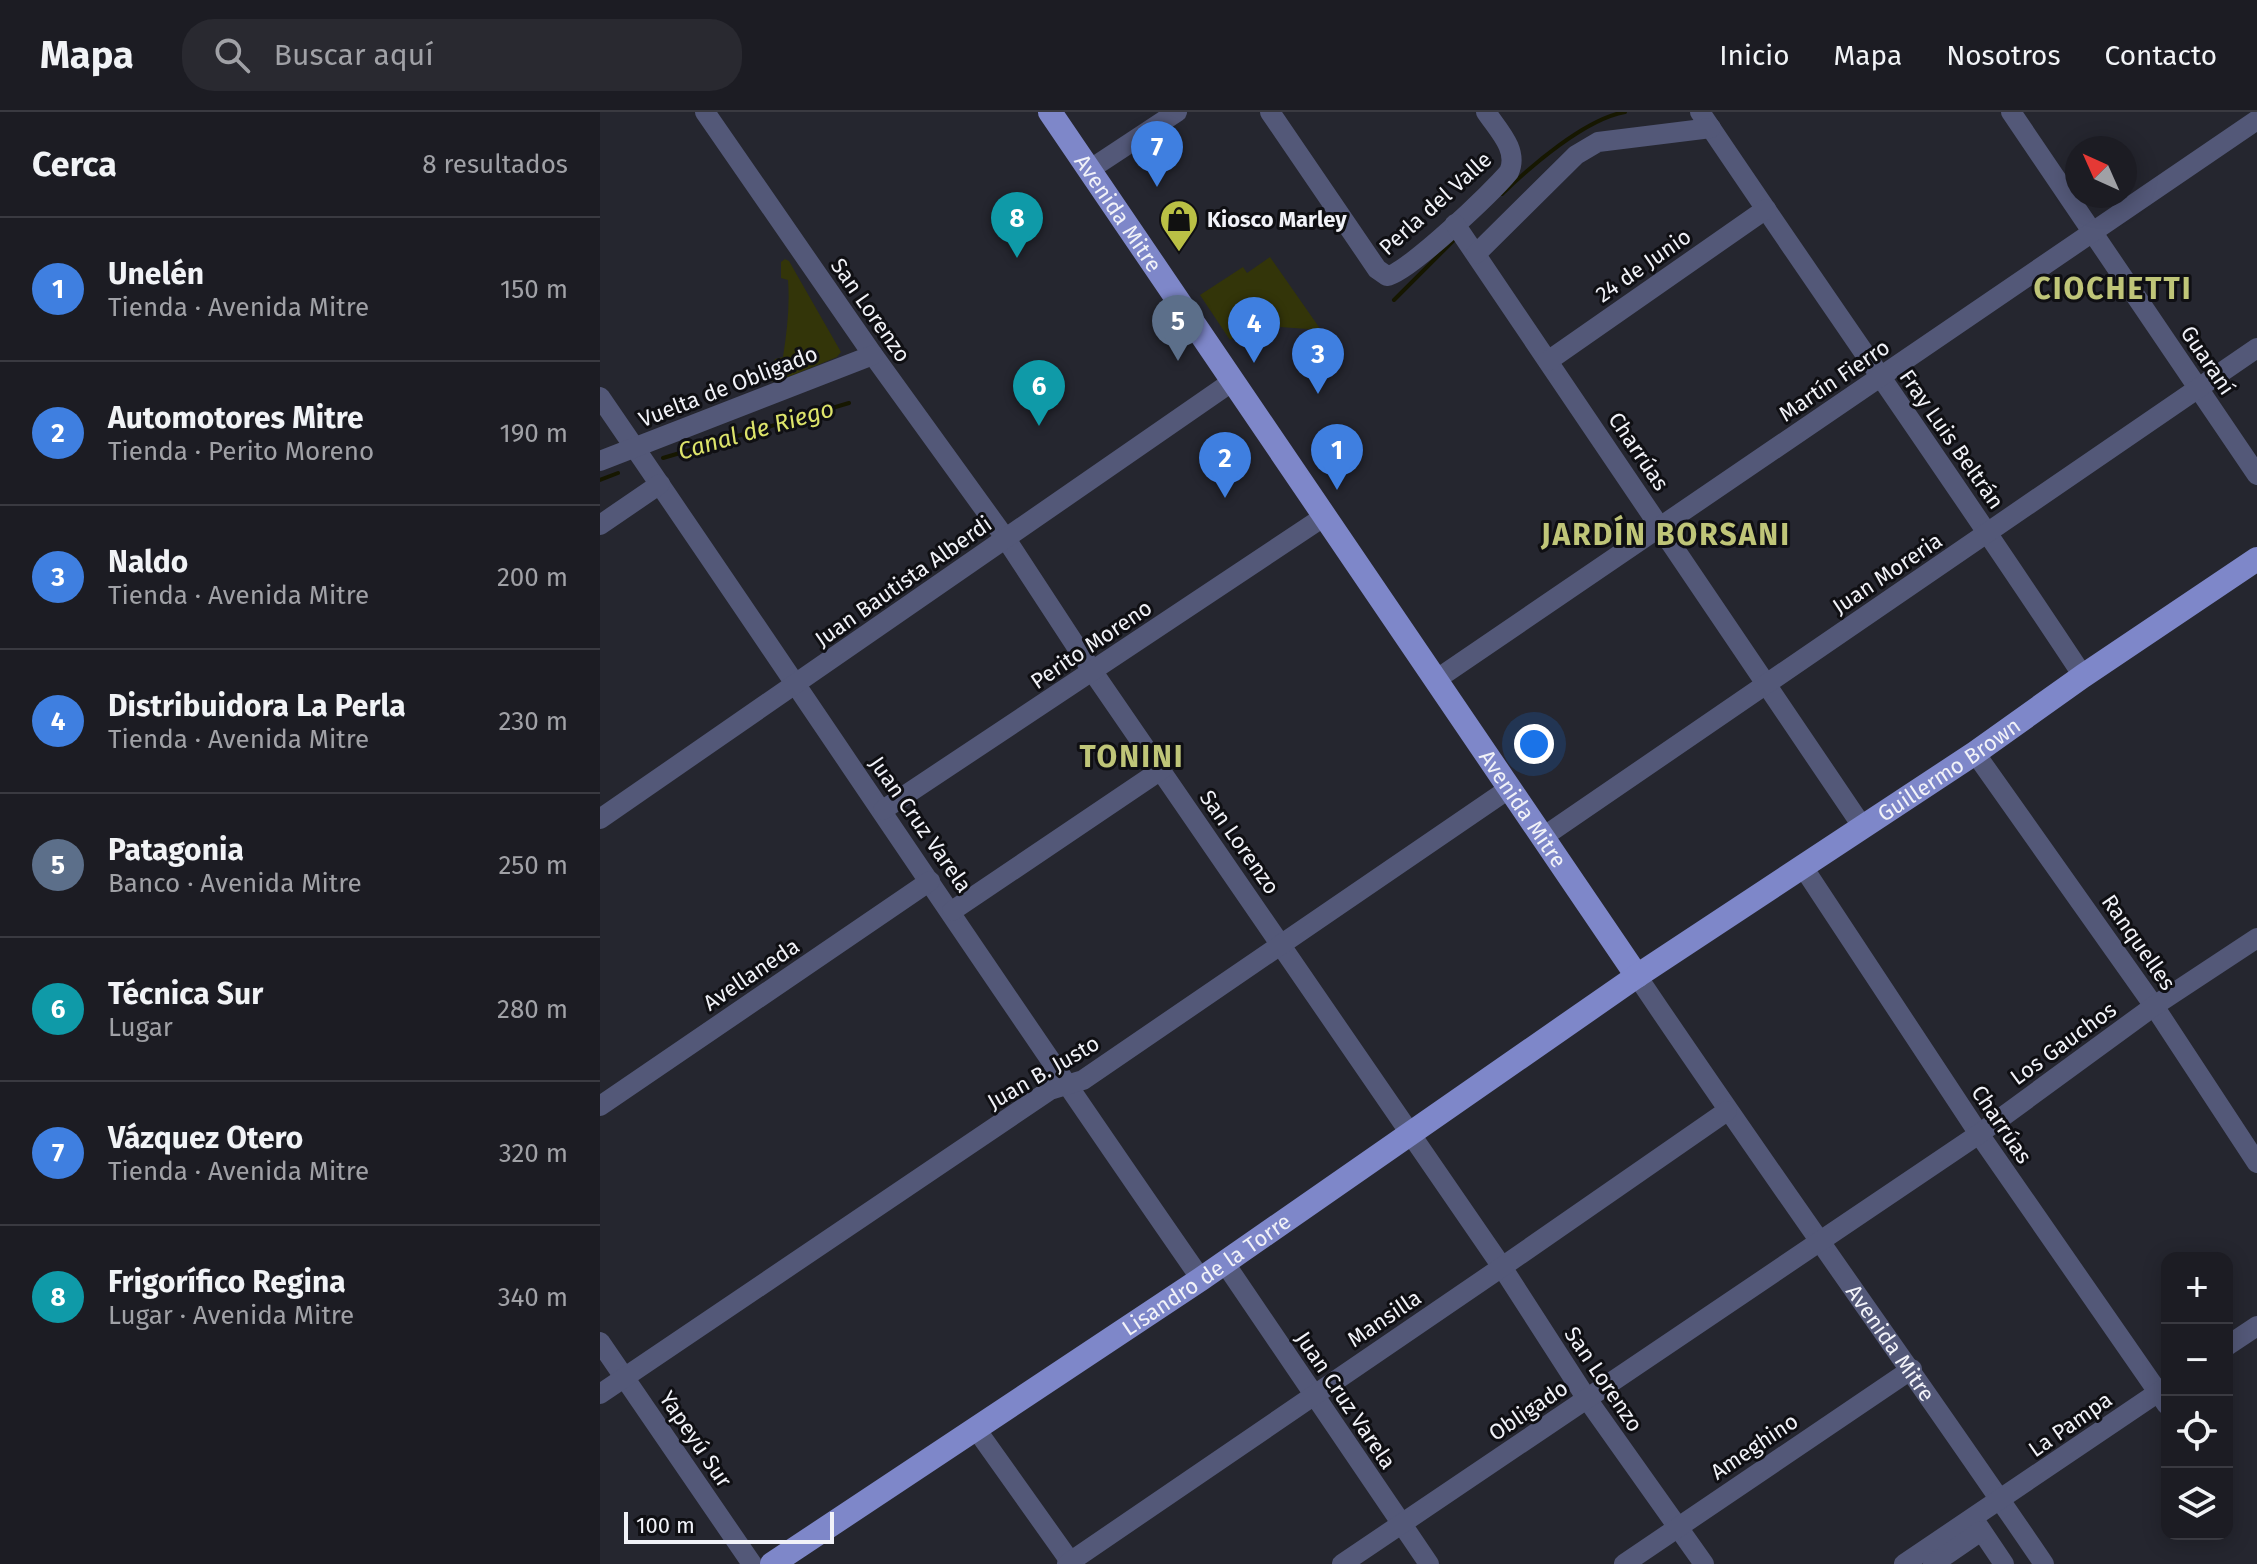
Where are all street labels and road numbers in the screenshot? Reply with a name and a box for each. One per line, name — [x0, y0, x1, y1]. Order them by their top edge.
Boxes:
street label: Perla del Valle — [1374, 146, 1497, 261]
street label: Avenida Mitre — [1069, 149, 1168, 277]
street label: 24 de Junio — [1590, 223, 1696, 308]
street label: San Lorenzo — [825, 253, 916, 368]
street label: Guaraní — [2175, 321, 2240, 400]
street label: Martín Fierro — [1774, 333, 1895, 427]
street label: Vuelta de Obligado — [635, 340, 821, 433]
street label: Fray Luis Beltrán — [1893, 364, 2010, 514]
street label: Charrúas — [1603, 407, 1675, 496]
street label: Juan Bautista Alberdi — [810, 510, 997, 653]
street label: Juan Moreria — [1827, 527, 1947, 620]
street label: Perito Moreno — [1025, 594, 1157, 695]
street label: Guillermo Brown — [1873, 712, 2026, 828]
street label: Avenida Mitre — [1473, 745, 1572, 873]
street label: Juan Cruz Varela — [864, 751, 978, 898]
street label: San Lorenzo — [1194, 785, 1285, 900]
street label: Ranquelles — [2096, 889, 2181, 995]
street label: Avellaneda — [698, 932, 804, 1016]
street label: Los Gauchos — [2005, 996, 2122, 1091]
street label: Juan B. Justo — [982, 1030, 1104, 1115]
street label: Charrúas — [1966, 1080, 2038, 1169]
street label: Lisandro de la Torre — [1117, 1208, 1296, 1342]
street label: Avenida Mitre — [1840, 1279, 1941, 1407]
street label: Mansilla — [1342, 1284, 1426, 1353]
street label: San Lorenzo — [1559, 1322, 1649, 1437]
street label: Juan Cruz Varela — [1290, 1326, 1402, 1474]
street label: Obligado — [1483, 1374, 1573, 1447]
street label: Yapeyú Sur — [654, 1386, 738, 1493]
street label: La Pampa — [2023, 1386, 2117, 1463]
street label: Ameghino — [1705, 1407, 1803, 1485]

